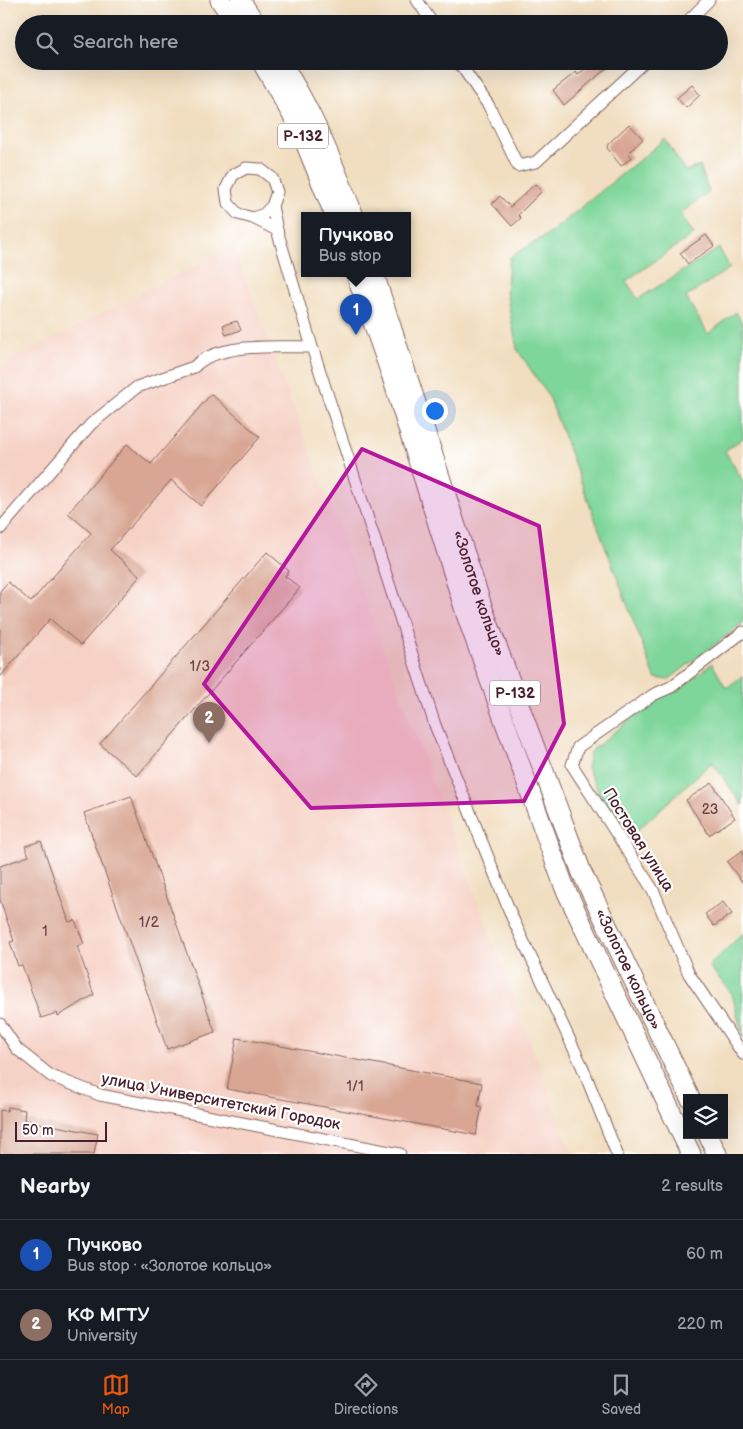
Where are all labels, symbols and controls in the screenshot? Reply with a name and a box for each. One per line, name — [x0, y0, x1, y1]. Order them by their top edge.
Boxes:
search box — [15, 15, 728, 70]
icon: search — [33, 29, 61, 57]
text: Search here — [73, 31, 178, 54]
road number: Р-132 — [278, 124, 328, 148]
popup — [301, 212, 411, 277]
text: Пучково — [318, 224, 394, 247]
text: Bus stop — [318, 247, 381, 266]
pin: 1 — [340, 294, 372, 335]
your location — [422, 398, 448, 424]
street label: «Золотое кольцо» — [448, 528, 509, 659]
house number: 1/3 — [190, 658, 210, 675]
road number: Р-132 — [490, 680, 540, 706]
pin: 2 — [193, 702, 225, 743]
street label: Постовая улица — [598, 785, 678, 896]
house number: 23 — [702, 801, 718, 818]
street label: «Золотое кольцо» — [591, 906, 665, 1033]
house number: 1/2 — [139, 914, 160, 931]
house number: 1 — [42, 923, 48, 940]
street label: улица Университетский Городок — [100, 1069, 343, 1135]
house number: 1/1 — [346, 1078, 364, 1095]
map controls — [683, 1094, 728, 1139]
button: layers — [683, 1094, 728, 1139]
scale bar — [15, 1119, 108, 1142]
text: 50 m — [22, 1122, 54, 1139]
text: Nearby — [20, 1174, 90, 1199]
text: 2 results — [661, 1177, 723, 1196]
text: Пучково — [67, 1234, 142, 1257]
text: 1 — [33, 1245, 39, 1264]
text: 60 m — [686, 1245, 723, 1264]
text: Bus stop · «Золотое кольцо» — [67, 1257, 272, 1276]
text: КФ МГТУ — [67, 1304, 149, 1327]
text: 2 — [31, 1315, 41, 1334]
text: 220 m — [677, 1315, 723, 1334]
text: University — [67, 1327, 138, 1346]
tab: Map — [102, 1371, 130, 1418]
tab: Directions — [334, 1371, 398, 1418]
tab: Saved — [602, 1371, 641, 1418]

